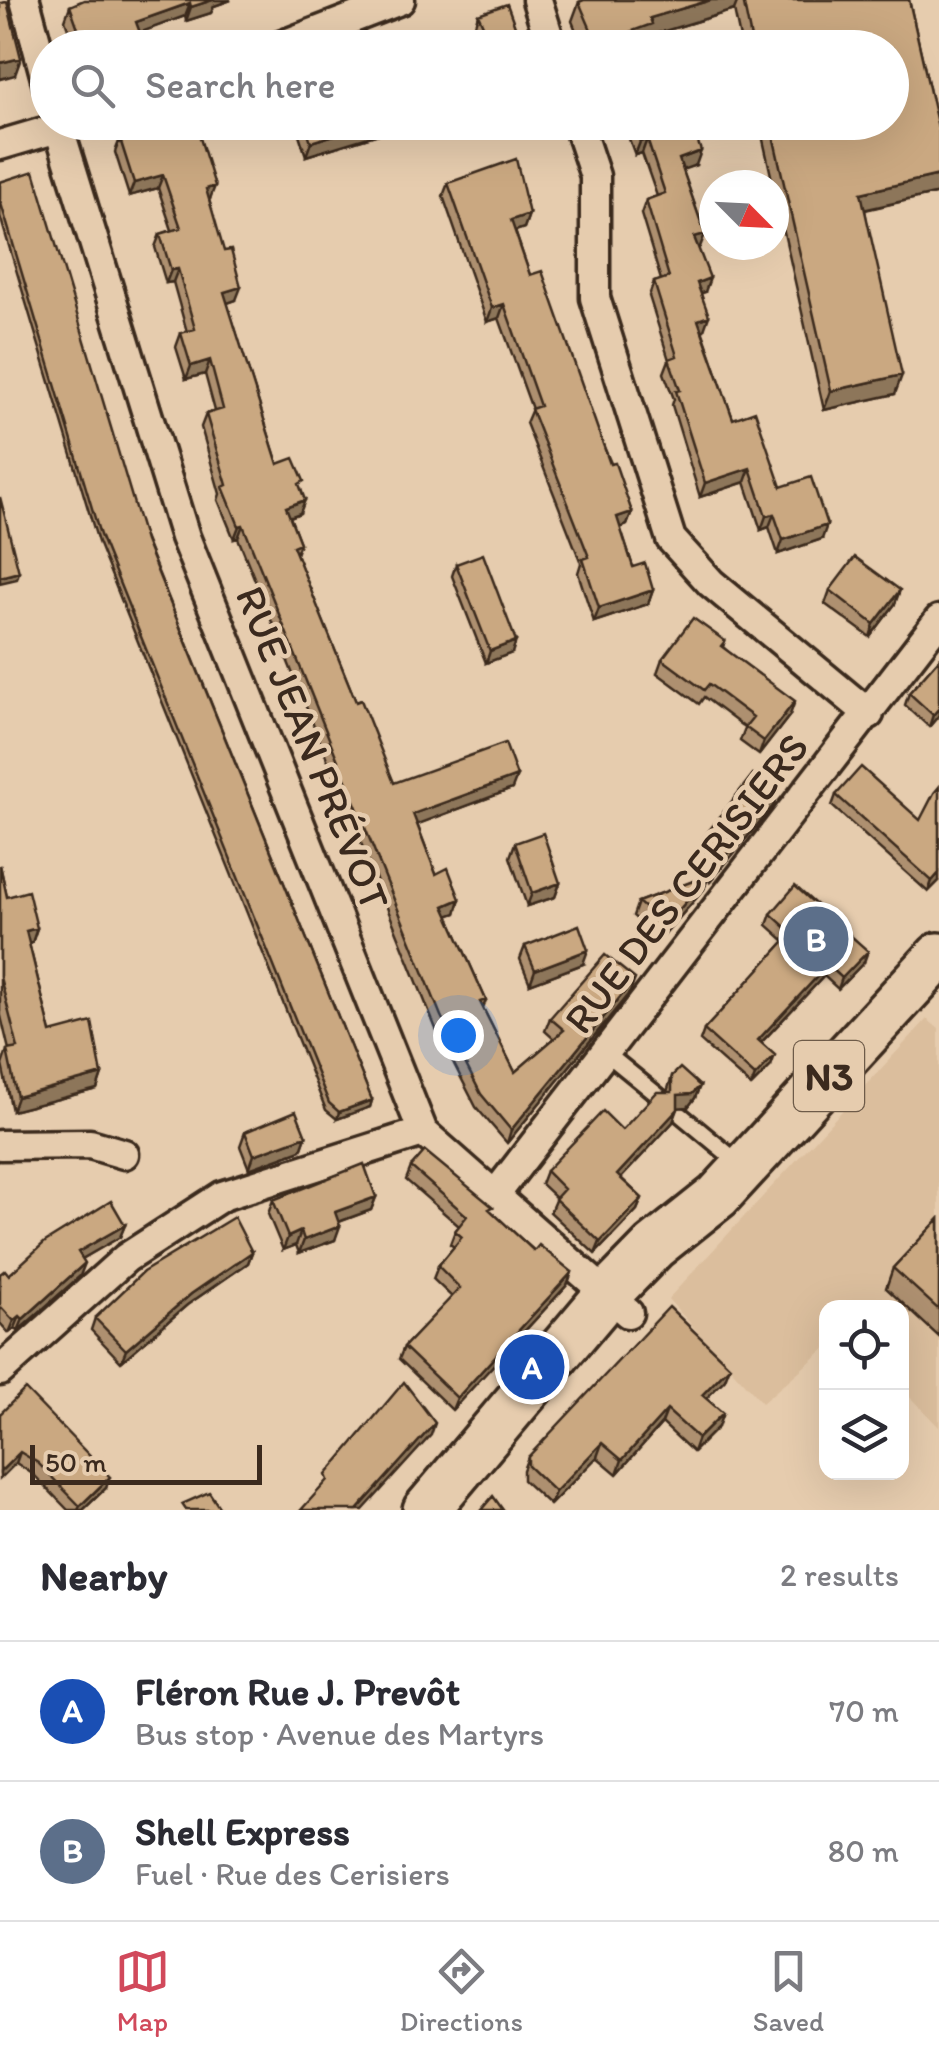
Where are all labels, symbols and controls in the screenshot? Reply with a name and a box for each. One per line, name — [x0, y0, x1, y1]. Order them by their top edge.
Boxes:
search box — [30, 30, 909, 140]
icon: search — [65, 58, 120, 113]
text: Search here — [145, 62, 336, 108]
north arrow — [699, 170, 789, 260]
street label: RUE JEAN PRÉVOT — [225, 578, 401, 918]
street label: RUE DES CERISIERS — [553, 722, 819, 1044]
pin: B — [784, 902, 848, 976]
your location — [433, 1010, 484, 1061]
road number: N3 — [794, 1041, 864, 1111]
map controls — [819, 1300, 909, 1480]
button: locate — [819, 1300, 909, 1390]
pin: A — [500, 1330, 564, 1404]
button: layers — [819, 1390, 909, 1480]
scale bar — [30, 1440, 262, 1484]
text: 50 m — [45, 1445, 107, 1479]
text: Nearby — [40, 1550, 167, 1601]
text: 2 results — [780, 1556, 899, 1594]
text: Fléron Rue J. Prevôt — [135, 1669, 460, 1715]
text: A — [62, 1692, 83, 1730]
text: 70 m — [829, 1692, 899, 1730]
text: Bus stop · Avenue des Martyrs — [135, 1715, 544, 1753]
text: Shell Express — [135, 1809, 350, 1855]
text: B — [62, 1832, 83, 1870]
text: 80 m — [828, 1832, 899, 1870]
text: Fuel · Rue des Cerisiers — [135, 1855, 450, 1893]
tab: Map — [115, 1944, 170, 2038]
tab: Directions — [400, 1944, 523, 2038]
tab: Saved — [753, 1944, 824, 2038]

